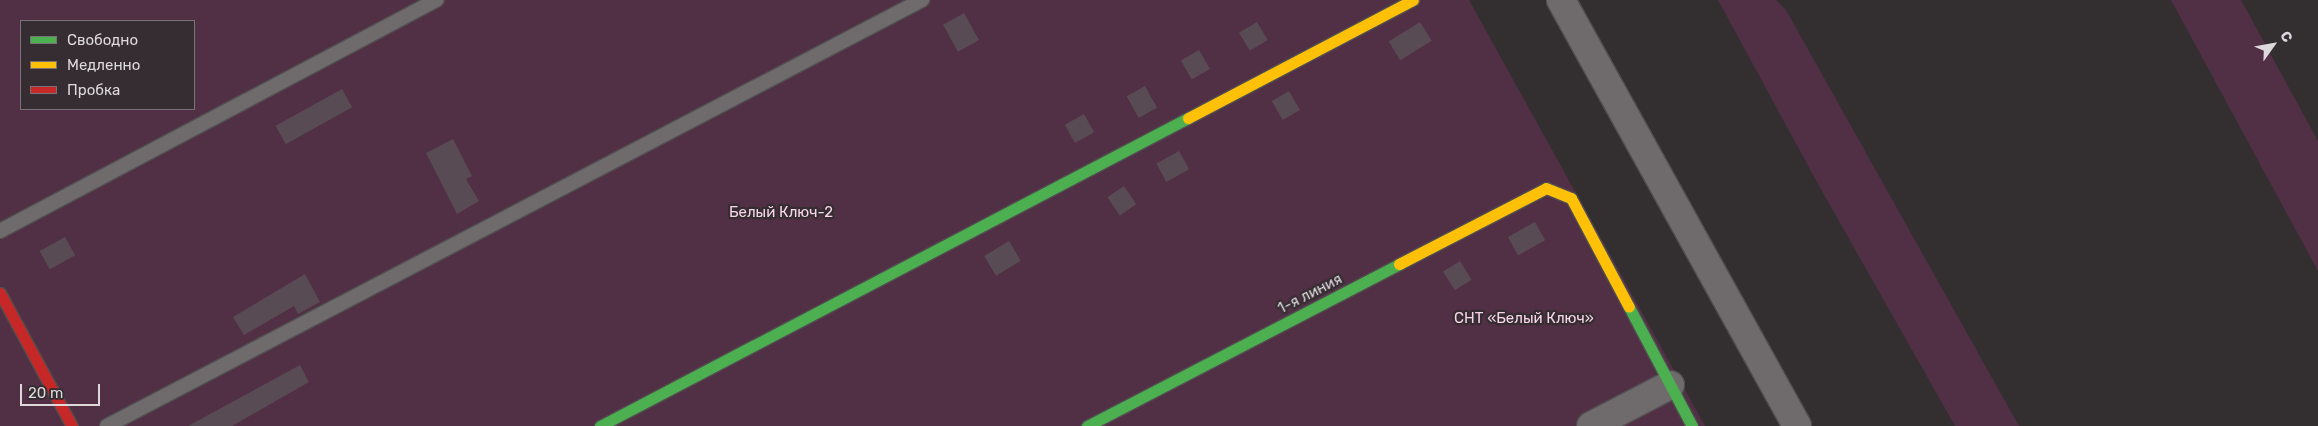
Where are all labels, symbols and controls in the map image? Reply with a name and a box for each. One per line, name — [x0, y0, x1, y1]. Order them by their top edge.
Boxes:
legend — [20, 20, 195, 110]
north arrow — [2248, 20, 2298, 70]
text: С — [2276, 28, 2296, 45]
text: Свободно — [67, 31, 138, 49]
text: Медленно — [67, 56, 140, 74]
text: Пробка — [67, 81, 120, 99]
park label: Белый Ключ-2 — [729, 204, 833, 222]
street label: 1-я линия — [1275, 270, 1345, 318]
park label: СНТ «Белый Ключ» — [1454, 310, 1594, 328]
scale bar — [22, 374, 102, 406]
text: 20 m — [28, 384, 63, 402]

